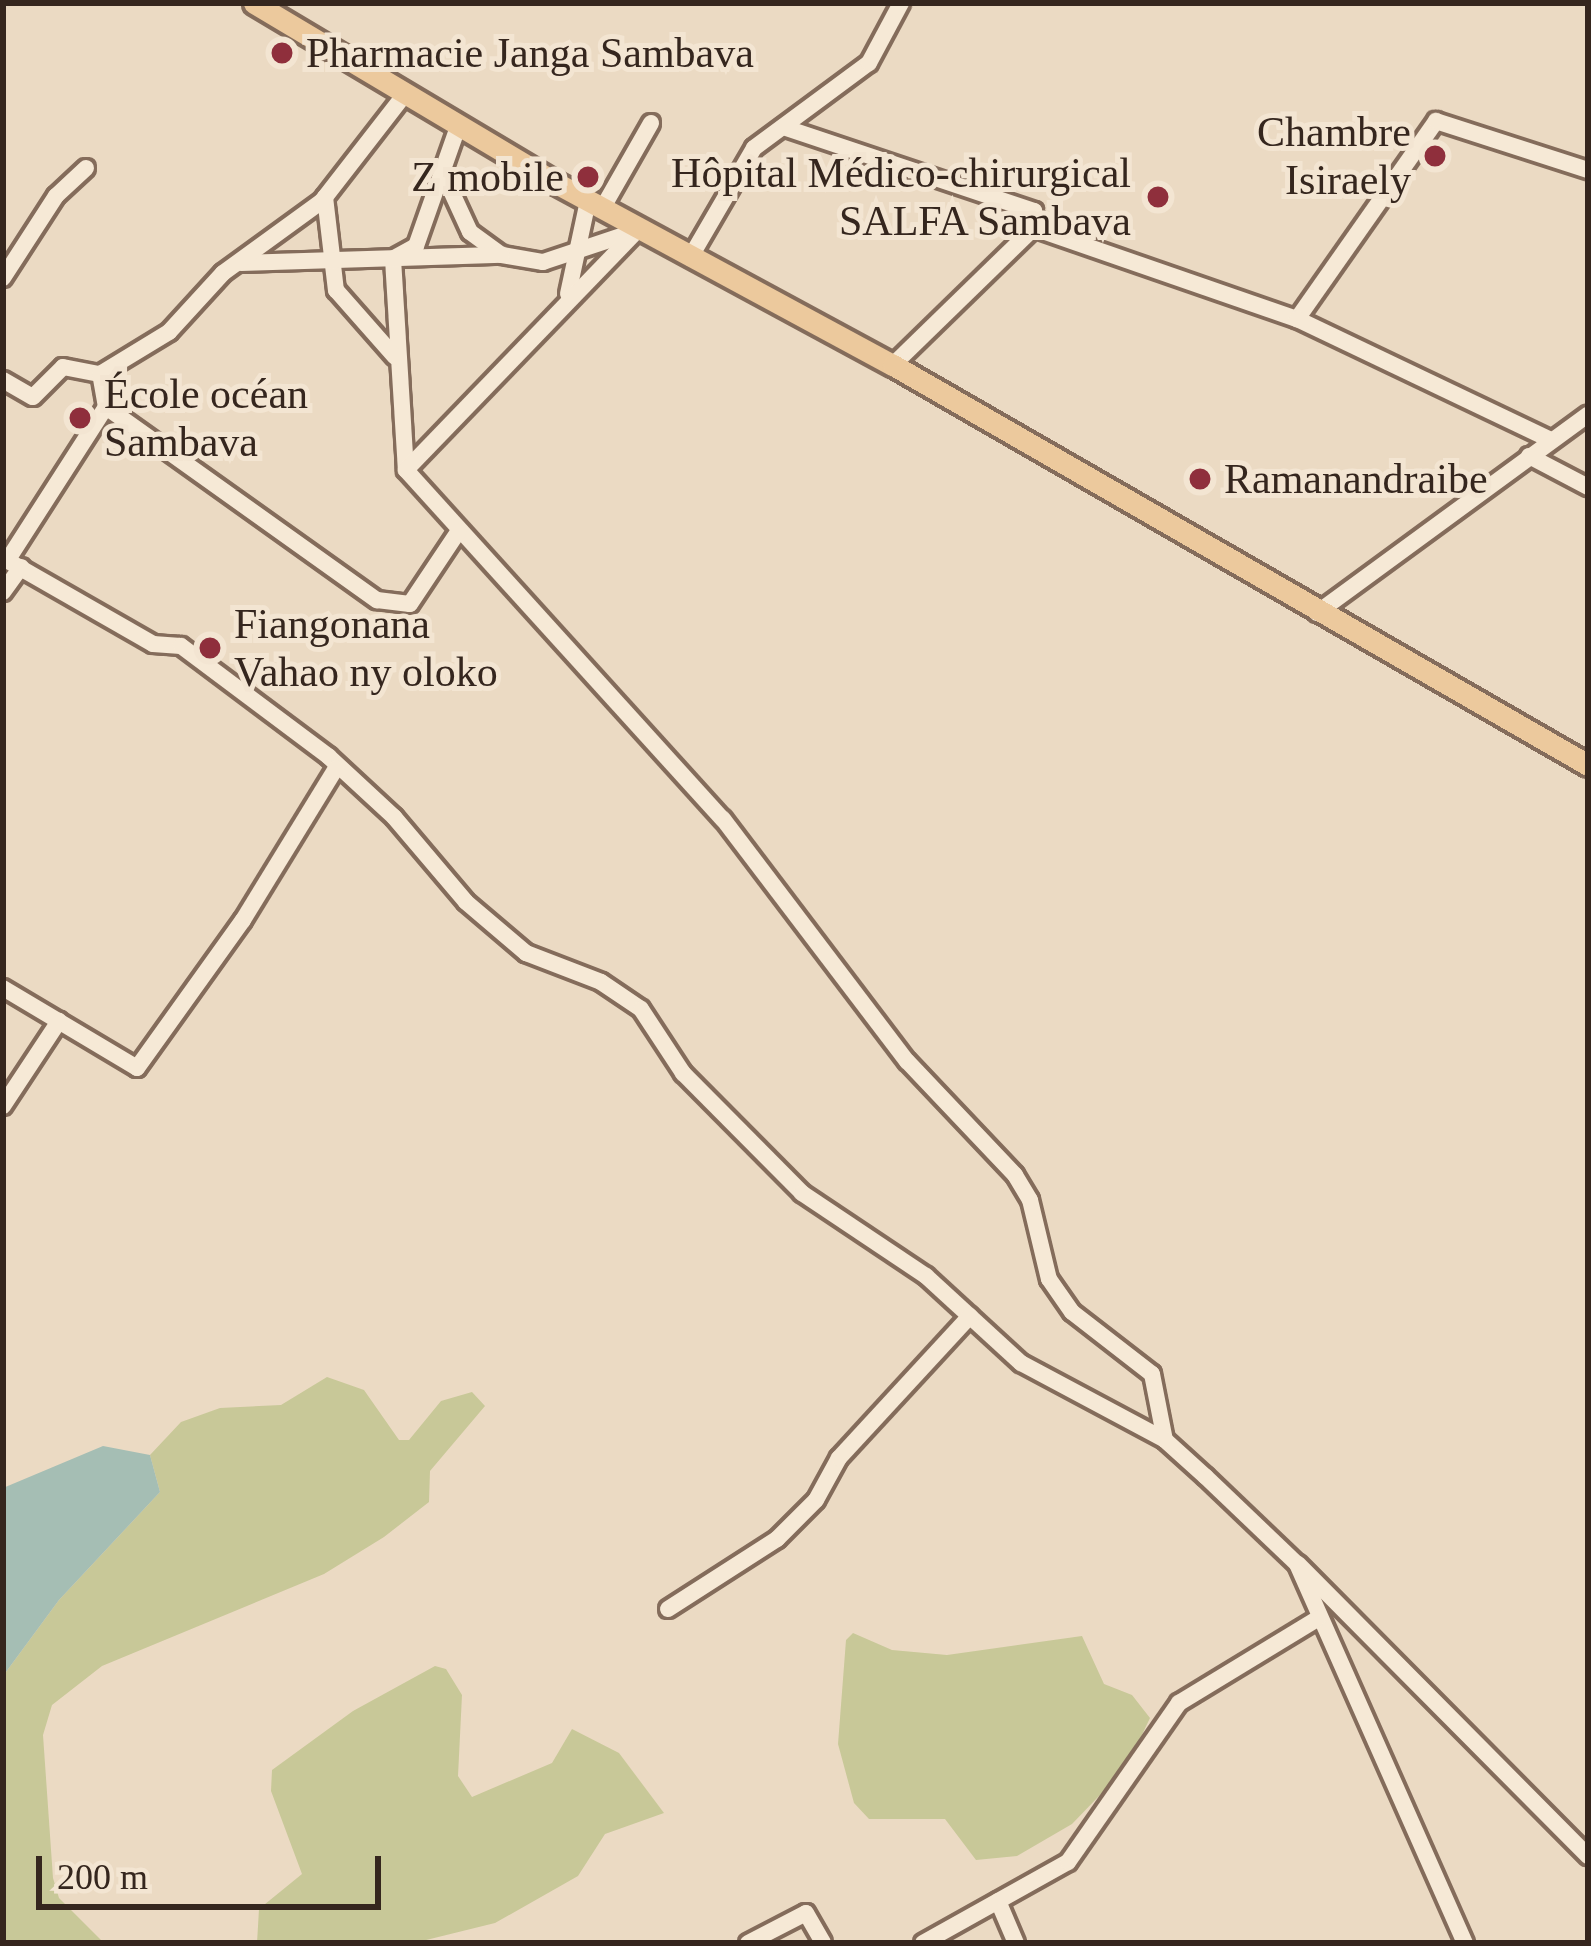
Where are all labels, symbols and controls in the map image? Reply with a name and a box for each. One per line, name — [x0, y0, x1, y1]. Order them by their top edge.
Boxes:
place label: Pharmacie Janga Sambava — [306, 28, 754, 78]
marker: Pharmacie Janga Sambava — [269, 40, 295, 66]
place label: Chambre Isiraely — [1257, 107, 1411, 206]
marker: Chambre Isiraely — [1422, 143, 1448, 169]
place label: Hôpital Médico-chirurgical SALFA Sambava — [671, 148, 1131, 246]
place label: Z mobile — [411, 152, 564, 202]
marker: Z mobile — [575, 164, 601, 190]
marker: Hôpital Médico-chirurgical SALFA Sambava — [1142, 181, 1174, 213]
place label: École océan Sambava — [104, 369, 308, 468]
marker: École océan Sambava — [67, 405, 93, 431]
place label: Ramanandraibe — [1224, 454, 1488, 504]
marker: Ramanandraibe — [1187, 466, 1213, 492]
place label: Fiangonana Vahao ny oloko — [234, 599, 498, 698]
marker: Fiangonana Vahao ny oloko — [197, 635, 223, 661]
scale bar — [42, 1832, 387, 1906]
text: 200 m — [57, 1857, 148, 1897]

